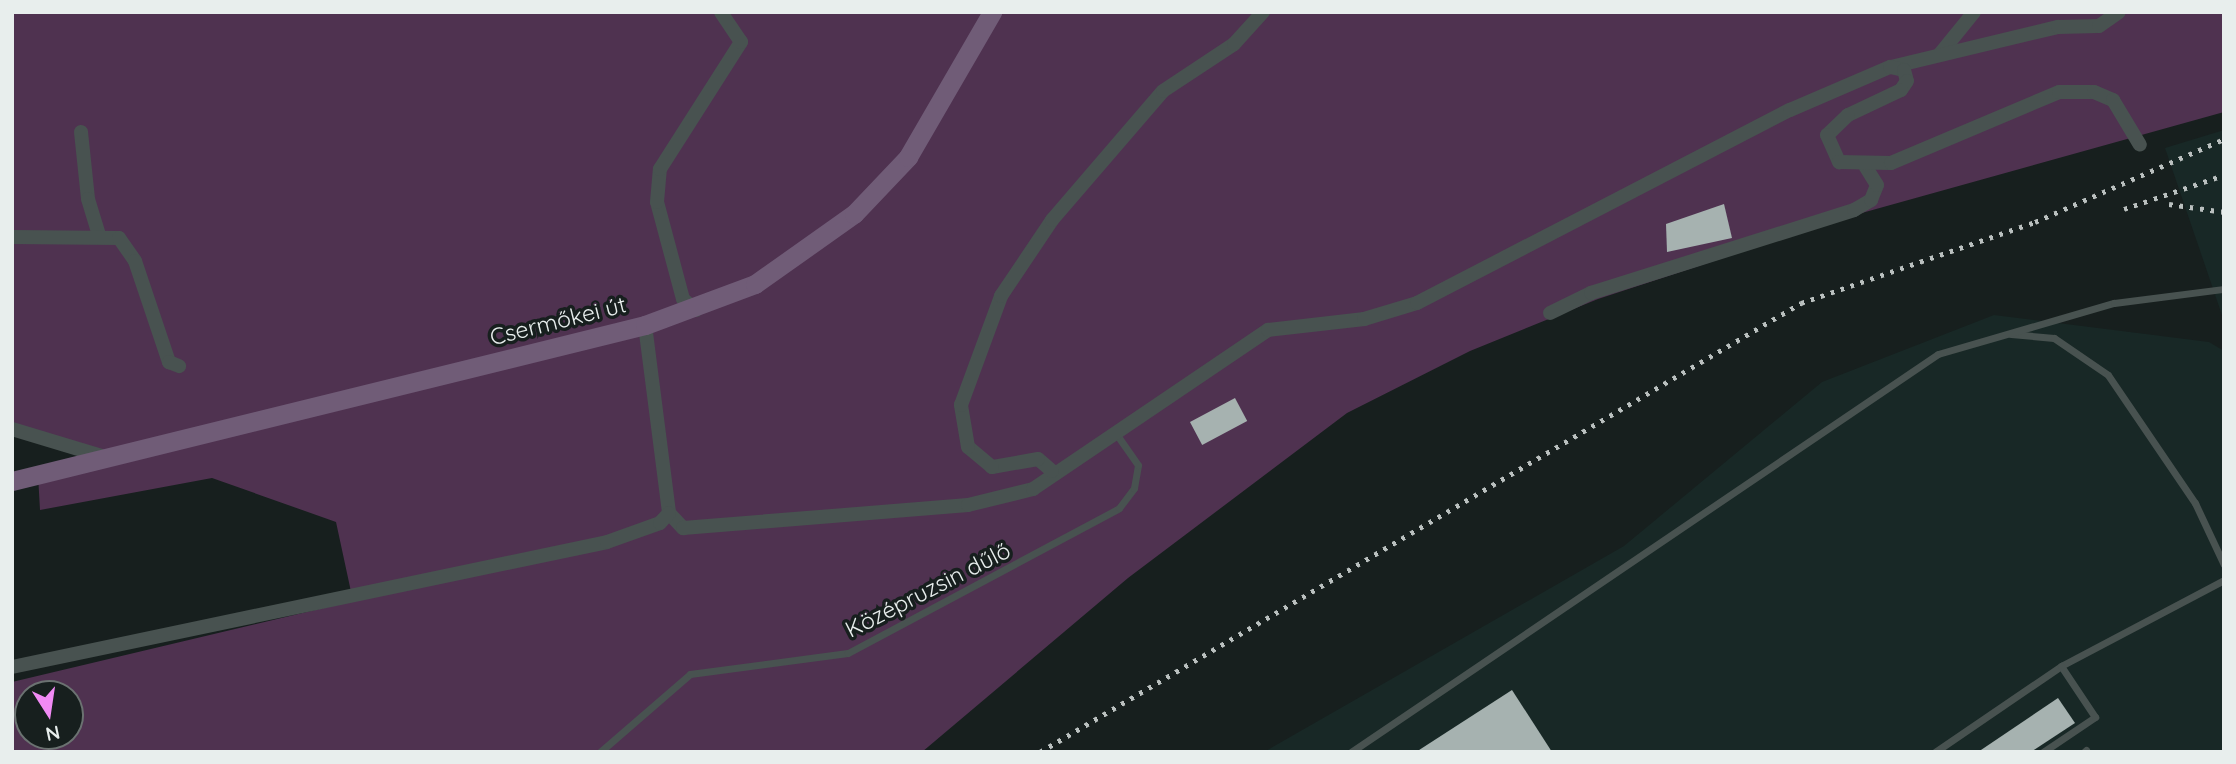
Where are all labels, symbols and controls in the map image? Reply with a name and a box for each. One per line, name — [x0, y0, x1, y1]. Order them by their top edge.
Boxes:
street label: Csermőkei út — [487, 291, 629, 351]
street label: Középruzsin dűlő — [841, 536, 1015, 644]
north arrow — [14, 680, 84, 750]
text: N — [44, 720, 62, 747]

